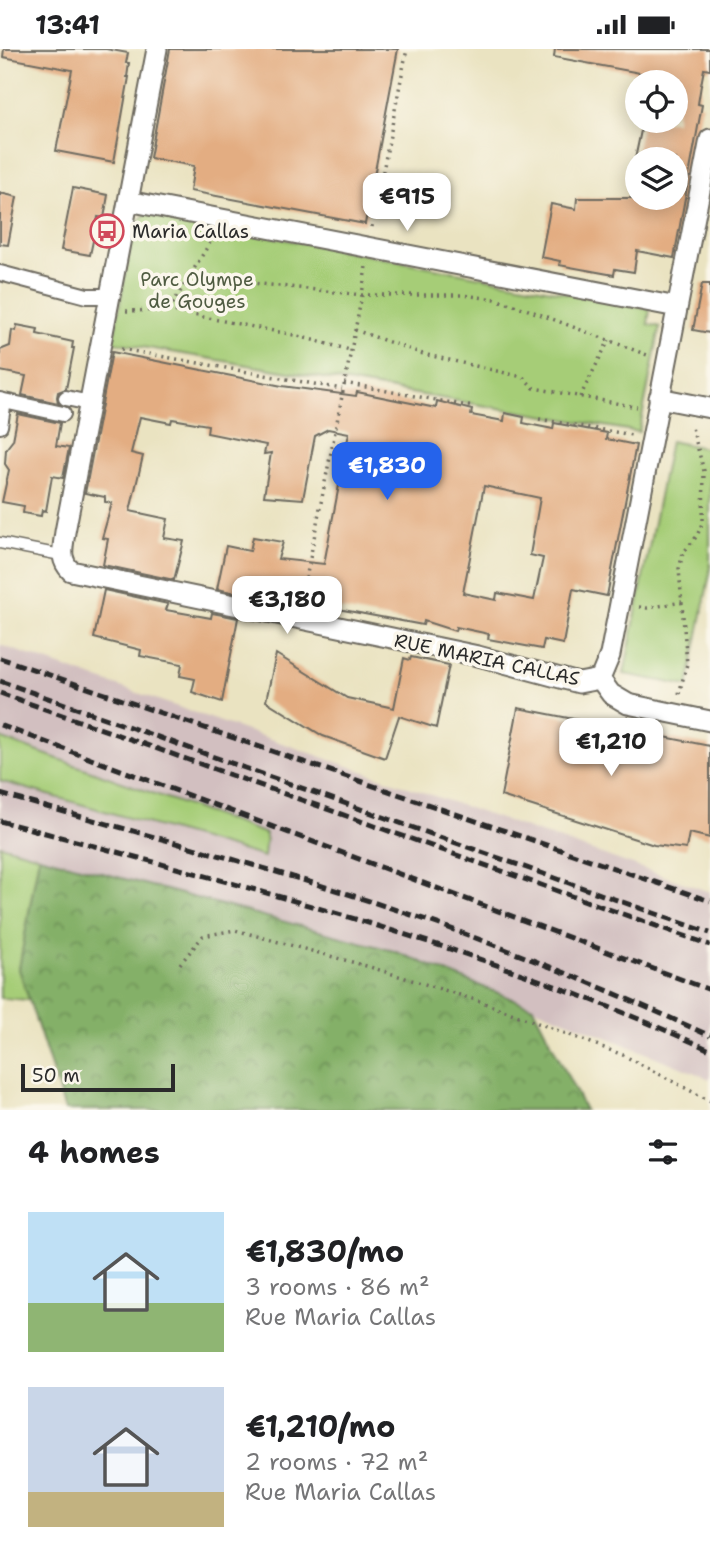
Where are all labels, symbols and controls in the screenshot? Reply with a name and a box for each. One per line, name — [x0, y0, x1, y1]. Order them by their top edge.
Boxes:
text: 13:41 — [35, 7, 100, 42]
map controls — [625, 70, 688, 210]
button: locate — [625, 70, 688, 133]
button: layers — [625, 147, 688, 210]
pin: €915 — [366, 173, 448, 233]
text: €915 — [379, 181, 435, 211]
bus stop icon: Maria Callas — [88, 212, 126, 250]
place label: Maria Callas — [132, 219, 249, 244]
park label: Parc Olympe de Gouges — [140, 267, 254, 314]
pin: €1,830 — [330, 442, 444, 502]
text: €1,830 — [348, 450, 426, 480]
pin: €3,180 — [230, 577, 344, 636]
text: €3,180 — [248, 584, 326, 614]
street label: RUE MARIA CALLAS — [392, 628, 582, 691]
pin: €1,210 — [554, 719, 668, 778]
text: €1,210 — [575, 726, 647, 756]
scale bar — [21, 1061, 175, 1093]
text: 50 m — [32, 1063, 80, 1088]
text: 4 homes — [28, 1132, 160, 1173]
icon: filters — [644, 1133, 682, 1171]
text: €1,830/mo — [245, 1231, 404, 1272]
icon: home — [84, 1240, 168, 1324]
text: 3 rooms · 86 m² — [245, 1272, 430, 1302]
text: Rue Maria Callas — [245, 1302, 436, 1332]
text: €1,210/mo — [245, 1406, 395, 1447]
icon: home — [84, 1415, 168, 1499]
text: 2 rooms · 72 m² — [245, 1447, 428, 1477]
text: Rue Maria Callas — [245, 1477, 436, 1507]

